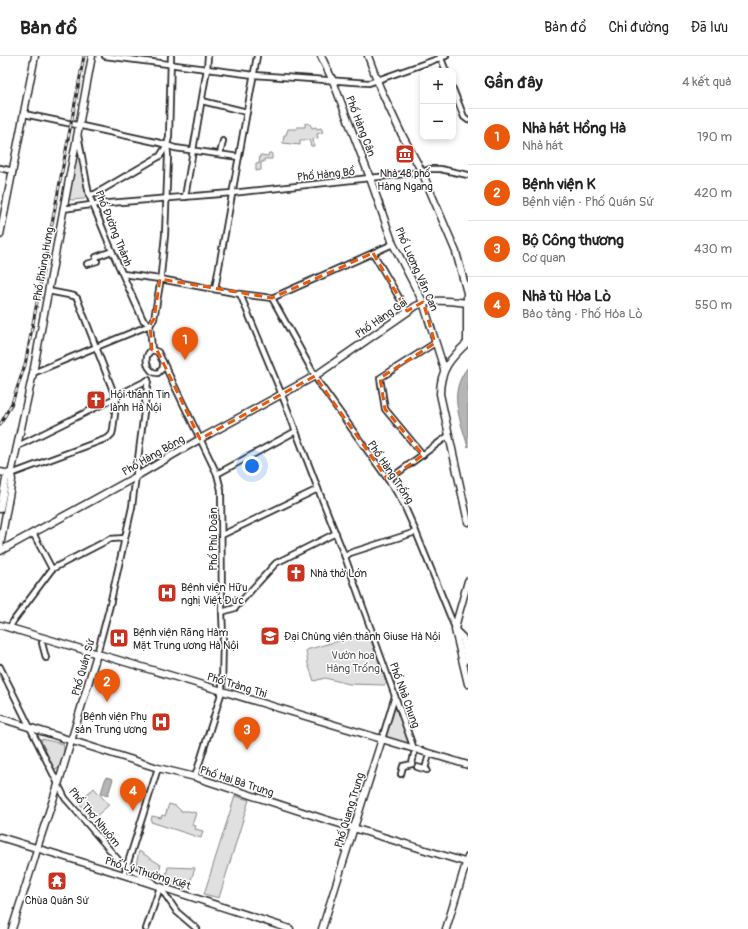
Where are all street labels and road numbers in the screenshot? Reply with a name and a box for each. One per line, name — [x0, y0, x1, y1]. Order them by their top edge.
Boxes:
street label: Phố Hàng Cân — [343, 94, 378, 158]
street label: Phố Hàng Bồ — [297, 165, 356, 184]
street label: Phố Đường Thành — [92, 188, 135, 268]
street label: Phố Lương Văn Can — [392, 225, 441, 313]
street label: Phố Phùng Hưng — [31, 226, 56, 302]
street label: Phố Hàng Gai — [353, 296, 410, 341]
street label: Phố Hàng Bông — [120, 432, 187, 479]
street label: Phố Hàng Trống — [365, 438, 417, 507]
street label: Phố Phủ Doãn — [207, 507, 220, 571]
street label: Phố Quán Sứ — [69, 637, 98, 697]
street label: Phố Nhà Chung — [387, 661, 423, 730]
street label: Phố Tràng Thi — [205, 670, 268, 701]
street label: Phố Hai Bà Trưng — [198, 763, 276, 800]
street label: Phố Quang Trung — [332, 771, 367, 849]
street label: Phố Thợ Nhuộm — [66, 785, 123, 850]
street label: Phố Lý Thường Kiệt — [103, 854, 193, 893]

